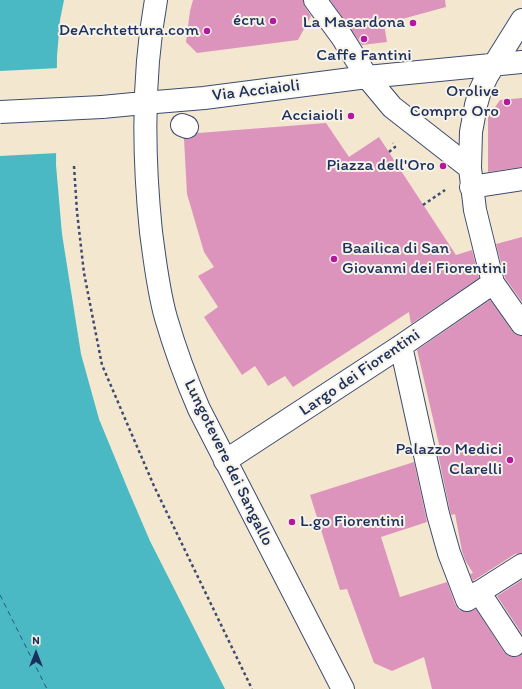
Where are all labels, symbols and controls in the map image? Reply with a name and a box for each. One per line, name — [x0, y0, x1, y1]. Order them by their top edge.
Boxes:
place label: écru — [233, 11, 265, 31]
place label: La Masardona — [303, 13, 405, 33]
marker: écru — [268, 16, 278, 26]
marker: La Masardona — [408, 18, 418, 28]
place label: DeArchtettura.com — [59, 21, 199, 41]
marker: DeArchtettura.com — [202, 26, 212, 36]
marker: Caffe Fantini — [359, 34, 369, 44]
place label: Caffe Fantini — [316, 46, 412, 66]
street label: Via Acciaioli — [211, 76, 301, 106]
place label: Orolive Compro Oro — [410, 82, 499, 122]
marker: Orolive Compro Oro — [502, 97, 512, 107]
place label: Acciaioli — [282, 106, 343, 126]
marker: Acciaioli — [346, 111, 356, 121]
place label: Piazza dell'Oro — [326, 156, 435, 176]
marker: Piazza dell'Oro — [438, 161, 448, 171]
place label: Baailica di San Giovanni dei Fiorentini — [342, 239, 506, 279]
marker: Baailica di San Giovanni dei Fiorentini — [329, 254, 339, 264]
street label: Largo dei Fiorentini — [296, 325, 424, 421]
street label: Lungotevere dei Sangallo — [179, 377, 277, 549]
place label: Palazzo Medici Clarelli — [395, 440, 502, 480]
marker: Palazzo Medici Clarelli — [505, 455, 515, 465]
place label: L.go Fiorentini — [300, 512, 404, 532]
marker: L.go Fiorentini — [287, 517, 297, 527]
north arrow — [16, 633, 56, 673]
text: N — [32, 634, 40, 647]

